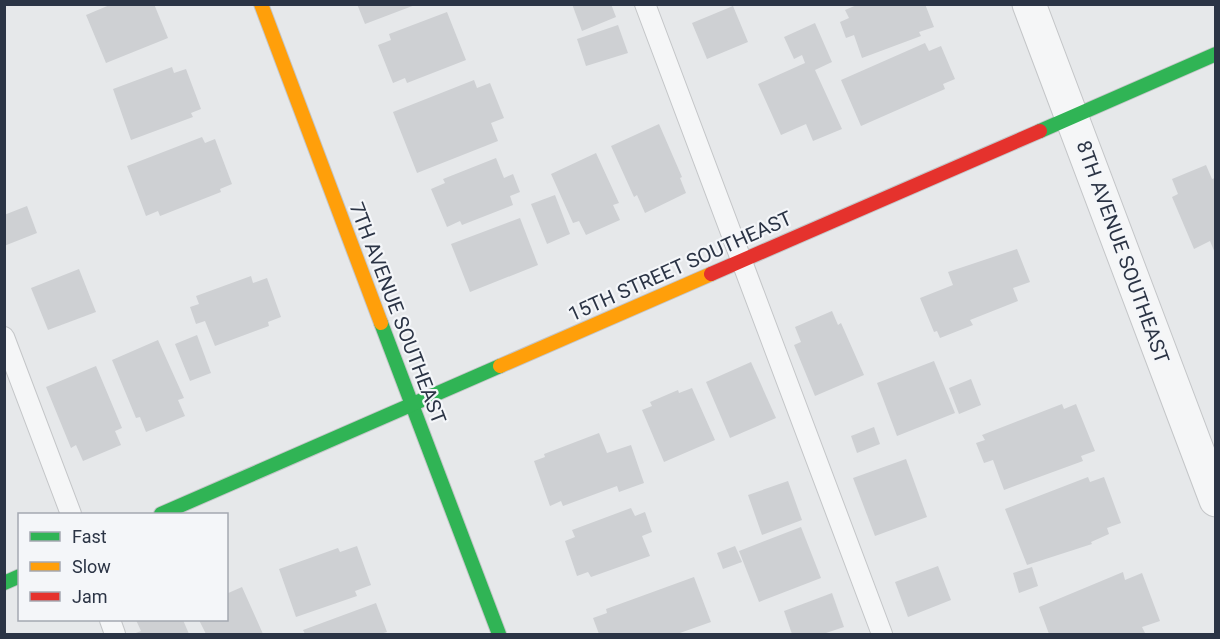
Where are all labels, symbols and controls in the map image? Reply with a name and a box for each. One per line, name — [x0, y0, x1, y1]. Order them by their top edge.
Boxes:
street label: 8TH AVENUE SOUTHEAST — [1071, 137, 1175, 367]
street label: 7TH AVENUE SOUTHEAST — [345, 199, 451, 427]
street label: 15TH STREET SOUTHEAST — [564, 206, 796, 326]
legend — [18, 513, 228, 621]
text: Fast — [72, 526, 107, 547]
text: Slow — [72, 556, 111, 577]
text: Jam — [72, 586, 108, 607]

